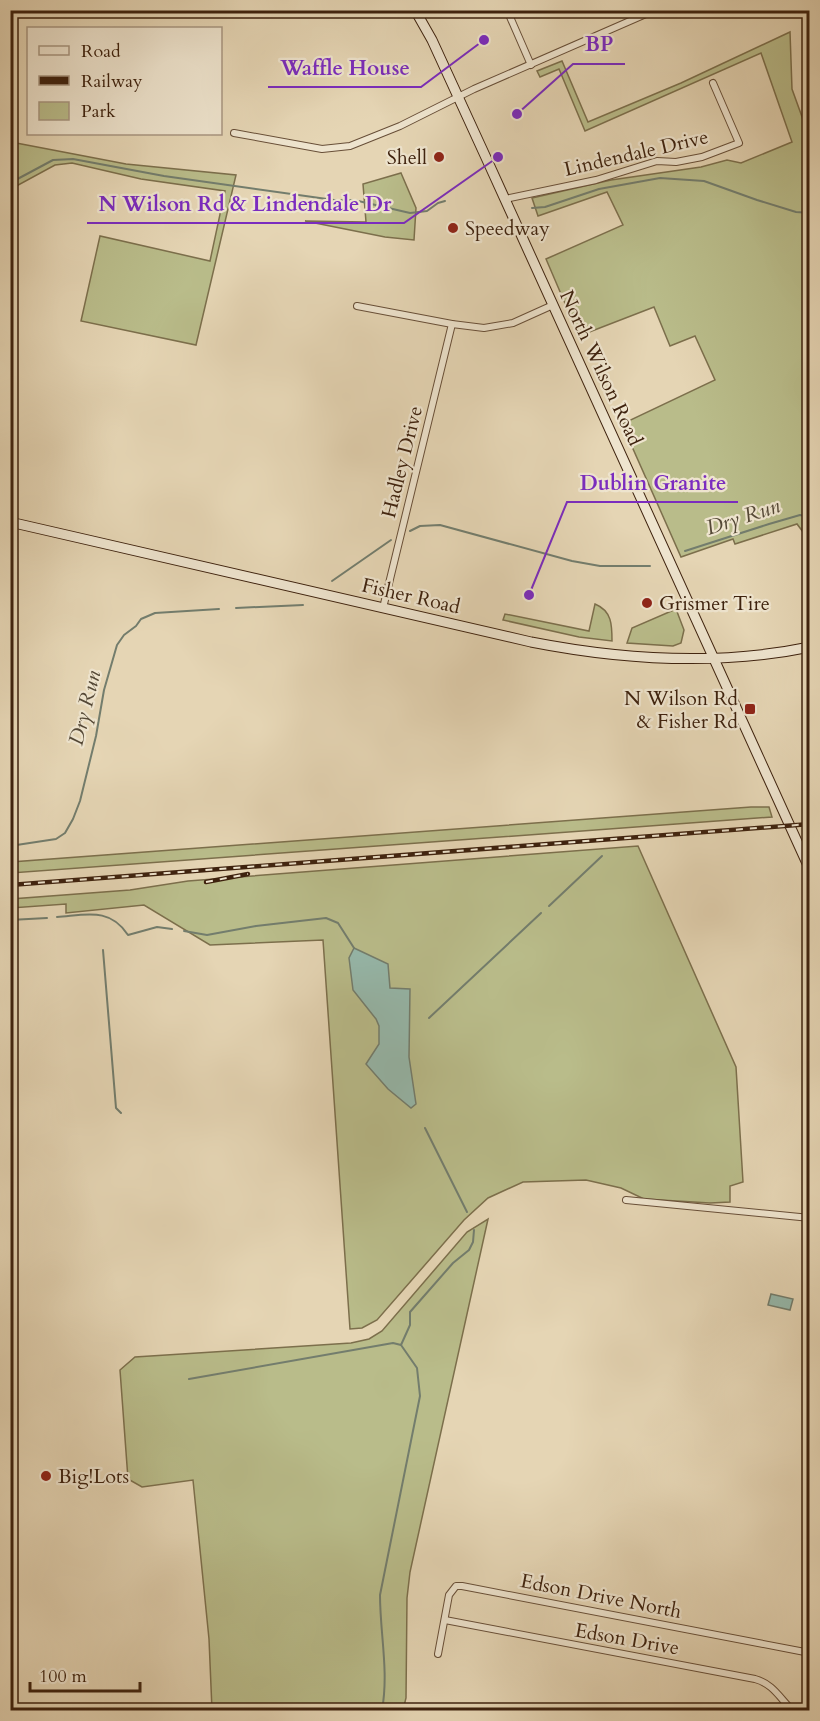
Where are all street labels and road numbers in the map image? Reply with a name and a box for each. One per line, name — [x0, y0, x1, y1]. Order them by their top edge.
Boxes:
street label: Lindendale Drive — [561, 123, 711, 183]
street label: North Wilson Road — [553, 286, 649, 451]
street label: Hadley Drive — [375, 403, 429, 521]
street label: Fisher Road — [359, 572, 463, 621]
street label: Edson Drive North — [518, 1567, 684, 1625]
street label: Edson Drive — [573, 1617, 681, 1661]

